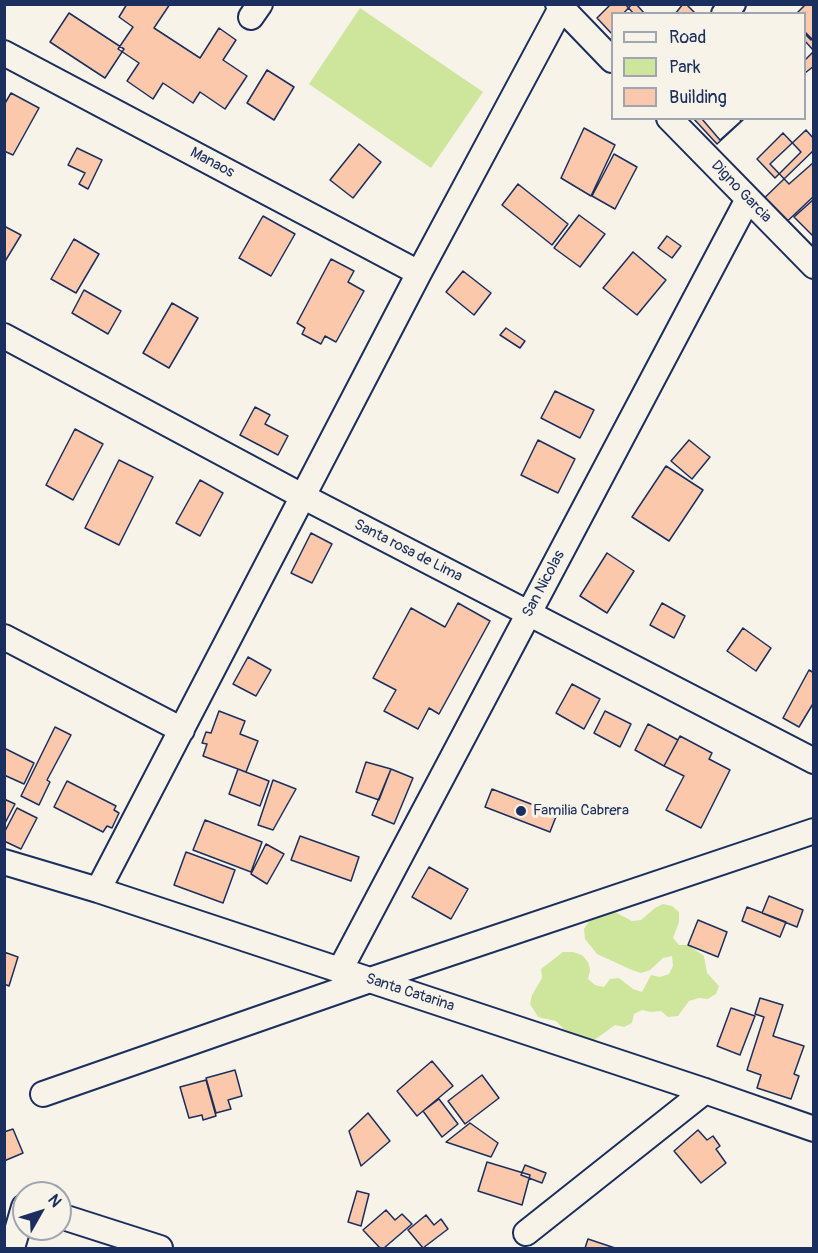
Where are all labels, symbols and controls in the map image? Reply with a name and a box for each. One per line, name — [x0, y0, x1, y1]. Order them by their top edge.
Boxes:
legend — [611, 12, 806, 120]
text: Road — [669, 26, 706, 49]
text: Park — [669, 56, 701, 79]
text: Building — [669, 86, 727, 109]
street label: Manaos — [187, 144, 237, 182]
street label: Digno Garcia — [707, 157, 775, 227]
street label: Santa rosa de Lima — [351, 516, 465, 586]
street label: San Nicolas — [519, 548, 569, 620]
place label: Familia Cabrera — [533, 802, 629, 820]
marker: Familia Cabrera — [514, 804, 528, 818]
street label: Santa Catarina — [363, 970, 457, 1016]
north arrow — [12, 1181, 72, 1241]
text: N — [43, 1190, 66, 1211]

